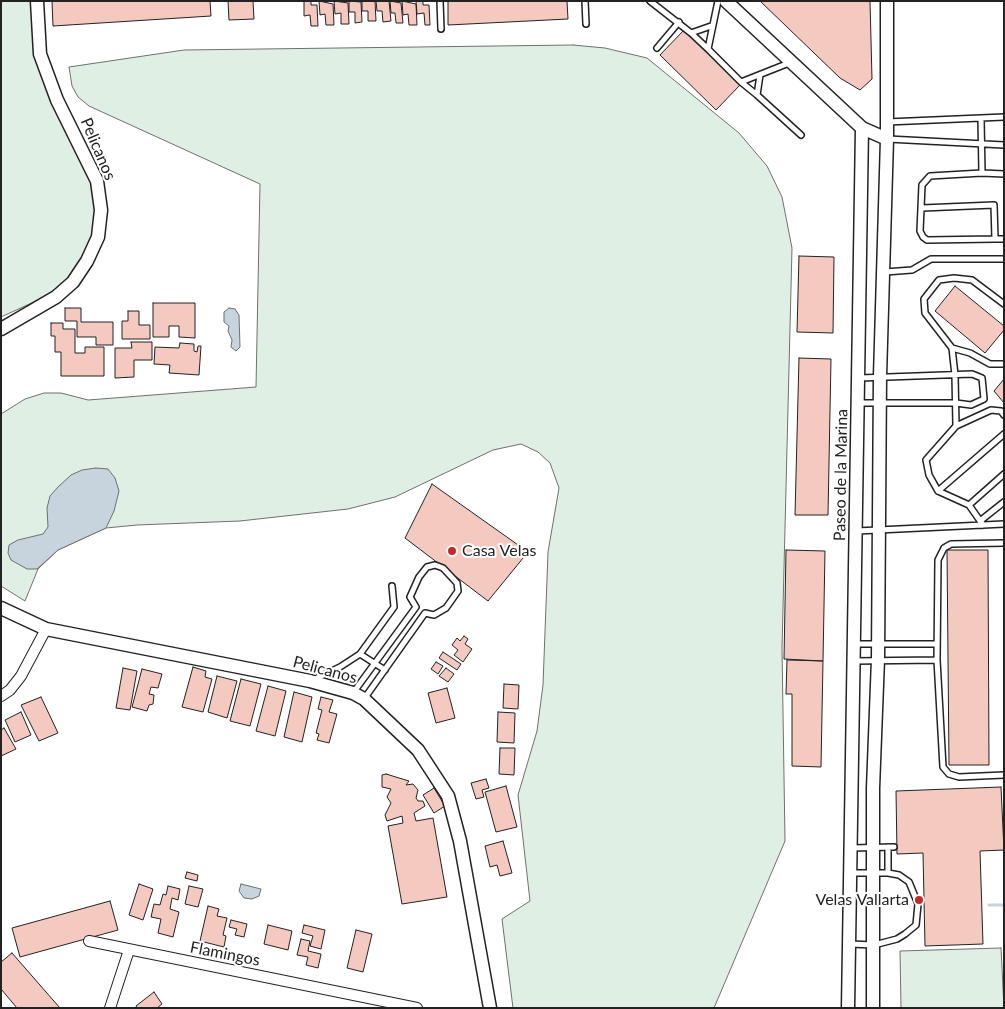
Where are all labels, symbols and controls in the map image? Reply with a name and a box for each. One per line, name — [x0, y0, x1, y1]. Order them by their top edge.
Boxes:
street label: Pelicanos — [76, 115, 120, 183]
street label: Paseo de la Marina — [830, 409, 852, 541]
place label: Casa Velas — [462, 541, 536, 561]
marker: Casa Velas — [446, 545, 458, 557]
street label: Pelicanos — [291, 652, 359, 688]
place label: Velas Vallarta — [816, 890, 909, 910]
marker: Velas Vallarta — [913, 894, 925, 906]
street label: Flamingos — [188, 938, 262, 970]

